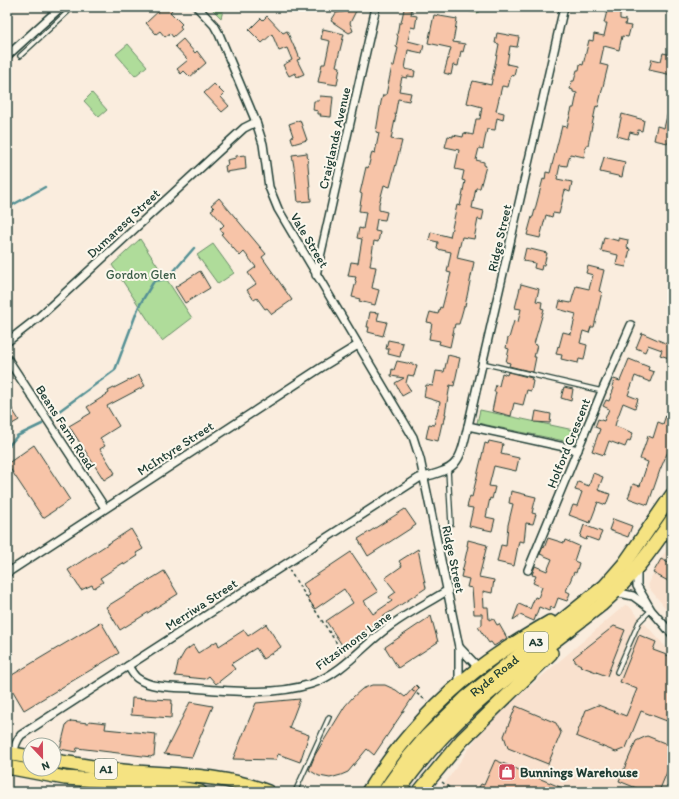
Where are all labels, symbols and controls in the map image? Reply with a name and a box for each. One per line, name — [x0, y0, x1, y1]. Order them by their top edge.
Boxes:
street label: Craiglands Avenue — [315, 86, 354, 191]
street label: Dumaresq Street — [84, 186, 163, 261]
street label: Ridge Street — [484, 203, 515, 273]
street label: Vale Street — [287, 210, 332, 271]
park label: Gordon Glen — [106, 267, 176, 282]
street label: Beans Farm Road — [33, 382, 98, 472]
street label: Holford Crescent — [544, 396, 593, 490]
street label: McIntyre Street — [134, 418, 216, 479]
street label: Ridge Street — [439, 524, 468, 594]
street label: Merriwa Street — [163, 576, 240, 633]
street label: Fitzsimons Lane — [312, 608, 394, 673]
road number: A3 — [524, 632, 548, 652]
street label: Ryde Road — [467, 652, 522, 700]
north arrow — [22, 737, 62, 777]
text: N — [40, 758, 51, 773]
road number: A1 — [95, 759, 117, 779]
shop icon: Bunnings Warehouse — [497, 762, 517, 782]
place label: Bunnings Warehouse — [520, 765, 638, 781]

